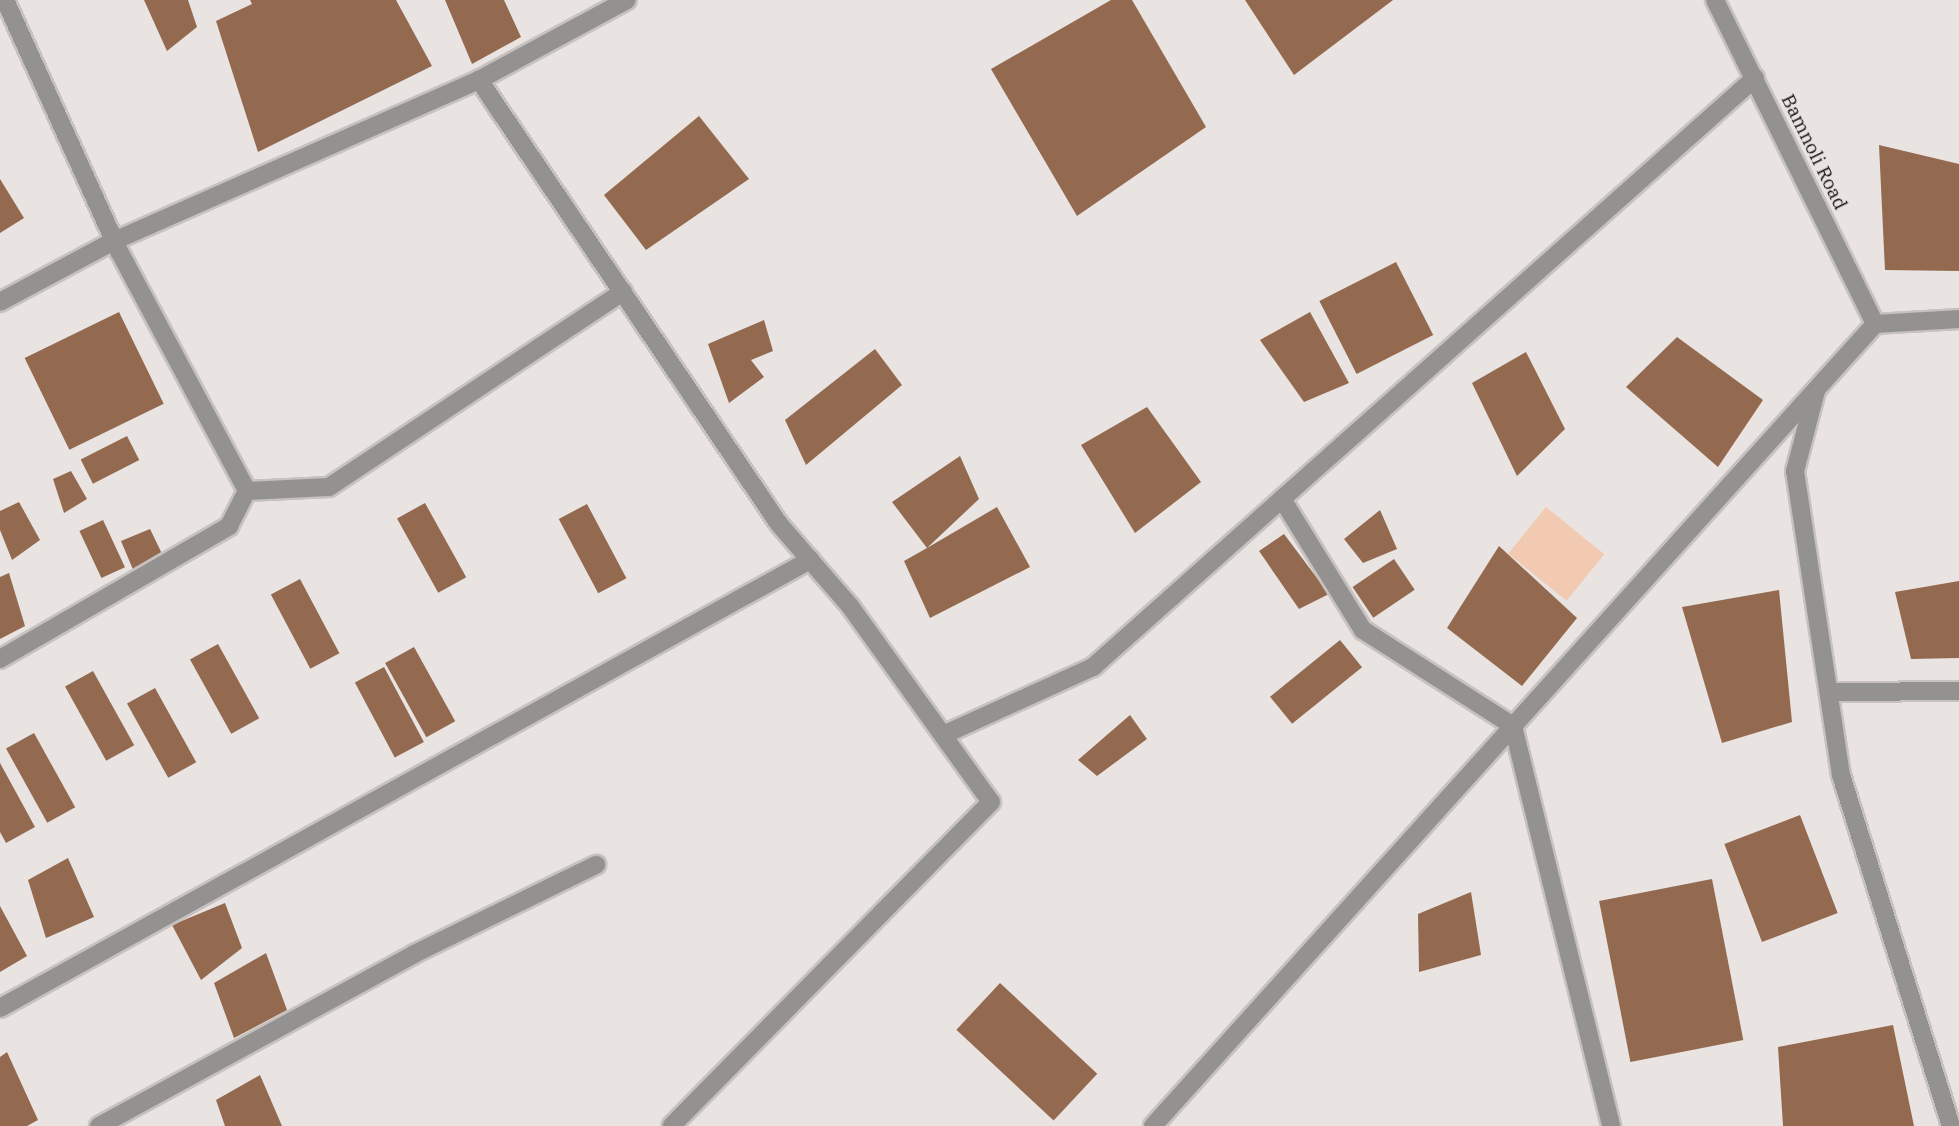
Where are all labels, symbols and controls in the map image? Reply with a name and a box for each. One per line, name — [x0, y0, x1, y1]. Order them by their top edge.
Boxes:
street label: Bamnoli Road — [1776, 91, 1852, 213]

